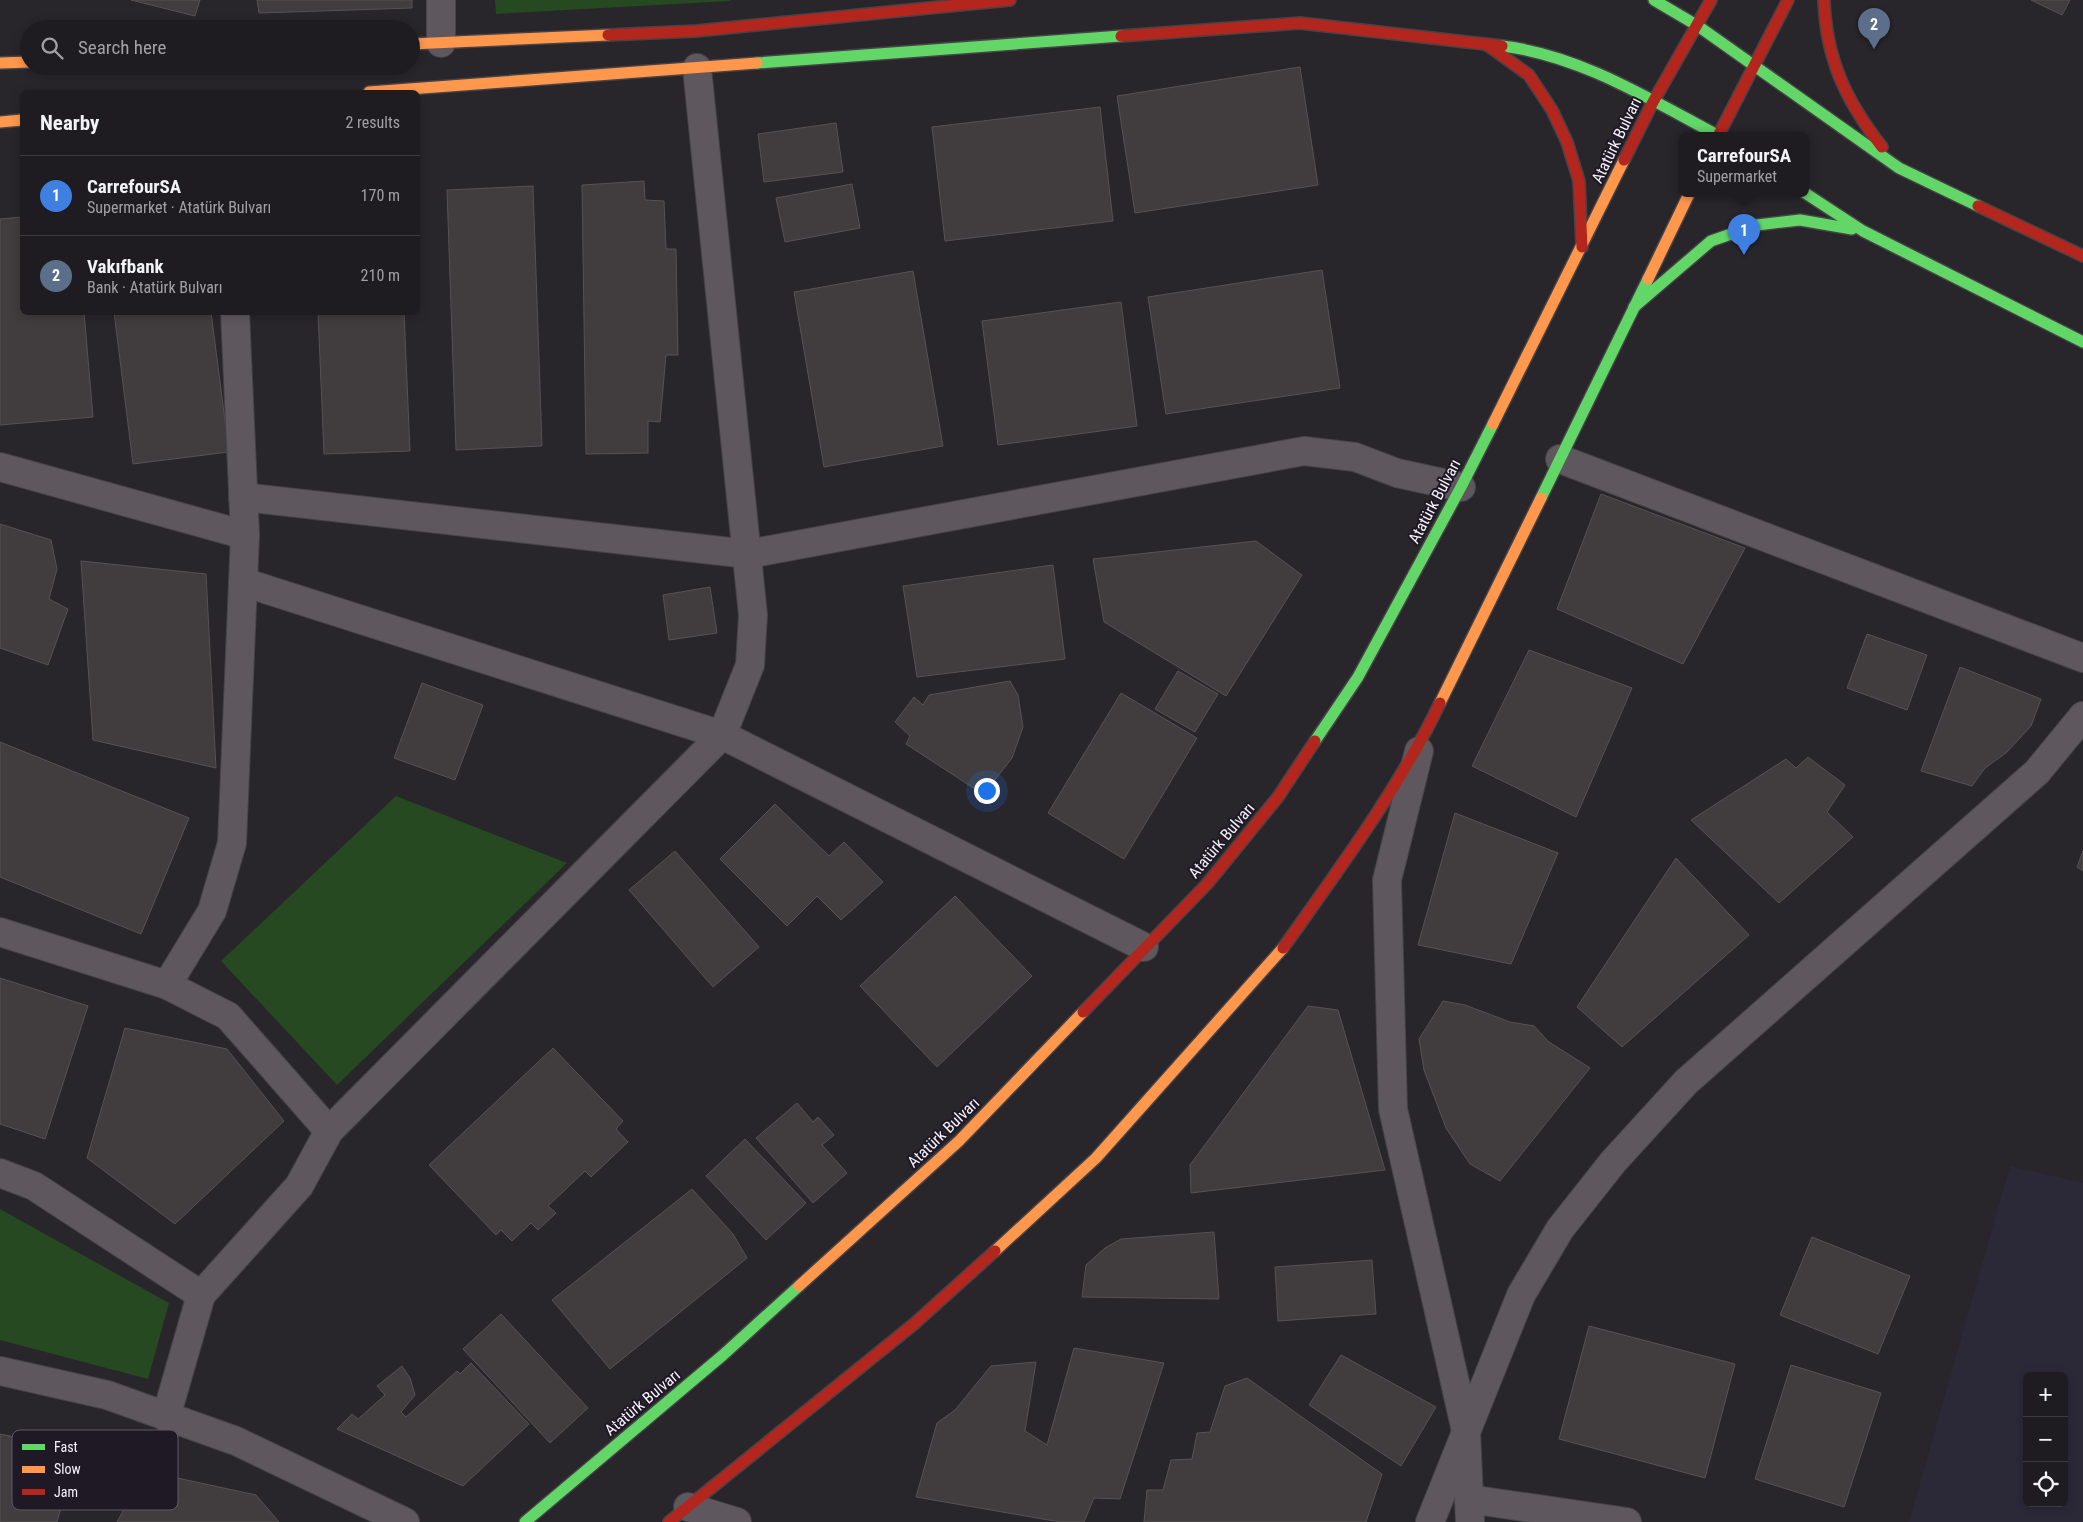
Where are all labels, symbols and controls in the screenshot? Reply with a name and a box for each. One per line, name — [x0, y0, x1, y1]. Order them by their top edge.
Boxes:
pin: 2 — [1858, 8, 1890, 49]
search box — [20, 20, 420, 75]
icon: search — [38, 34, 66, 62]
text: Search here — [78, 36, 166, 59]
street label: Atatürk Bulvarı — [1588, 94, 1645, 186]
text: Nearby — [40, 111, 99, 135]
text: 2 results — [345, 113, 400, 132]
popup — [1679, 132, 1809, 197]
text: CarrefourSA — [1697, 144, 1791, 167]
text: Supermarket — [1697, 167, 1777, 186]
text: CarrefourSA — [87, 175, 181, 198]
text: 1 — [52, 186, 60, 205]
text: 170 m — [361, 186, 400, 205]
text: Supermarket · Atatürk Bulvarı — [87, 198, 271, 217]
pin: 1 — [1728, 214, 1760, 255]
text: Vakıfbank — [87, 255, 164, 278]
text: 2 — [52, 266, 60, 285]
text: 210 m — [361, 266, 400, 285]
text: Bank · Atatürk Bulvarı — [87, 278, 223, 297]
street label: Atatürk Bulvarı — [1404, 456, 1465, 547]
your location — [974, 778, 1000, 804]
street label: Atatürk Bulvarı — [1184, 799, 1259, 882]
street label: Atatürk Bulvarı — [903, 1093, 983, 1171]
street label: Atatürk Bulvarı — [601, 1365, 684, 1440]
map controls — [2023, 1372, 2068, 1507]
button: + — [2023, 1372, 2068, 1417]
button: − — [2023, 1417, 2068, 1462]
legend — [12, 1430, 178, 1510]
text: Fast — [54, 1439, 78, 1455]
text: Slow — [54, 1461, 81, 1477]
button: locate — [2023, 1462, 2068, 1507]
text: Jam — [54, 1484, 78, 1500]

